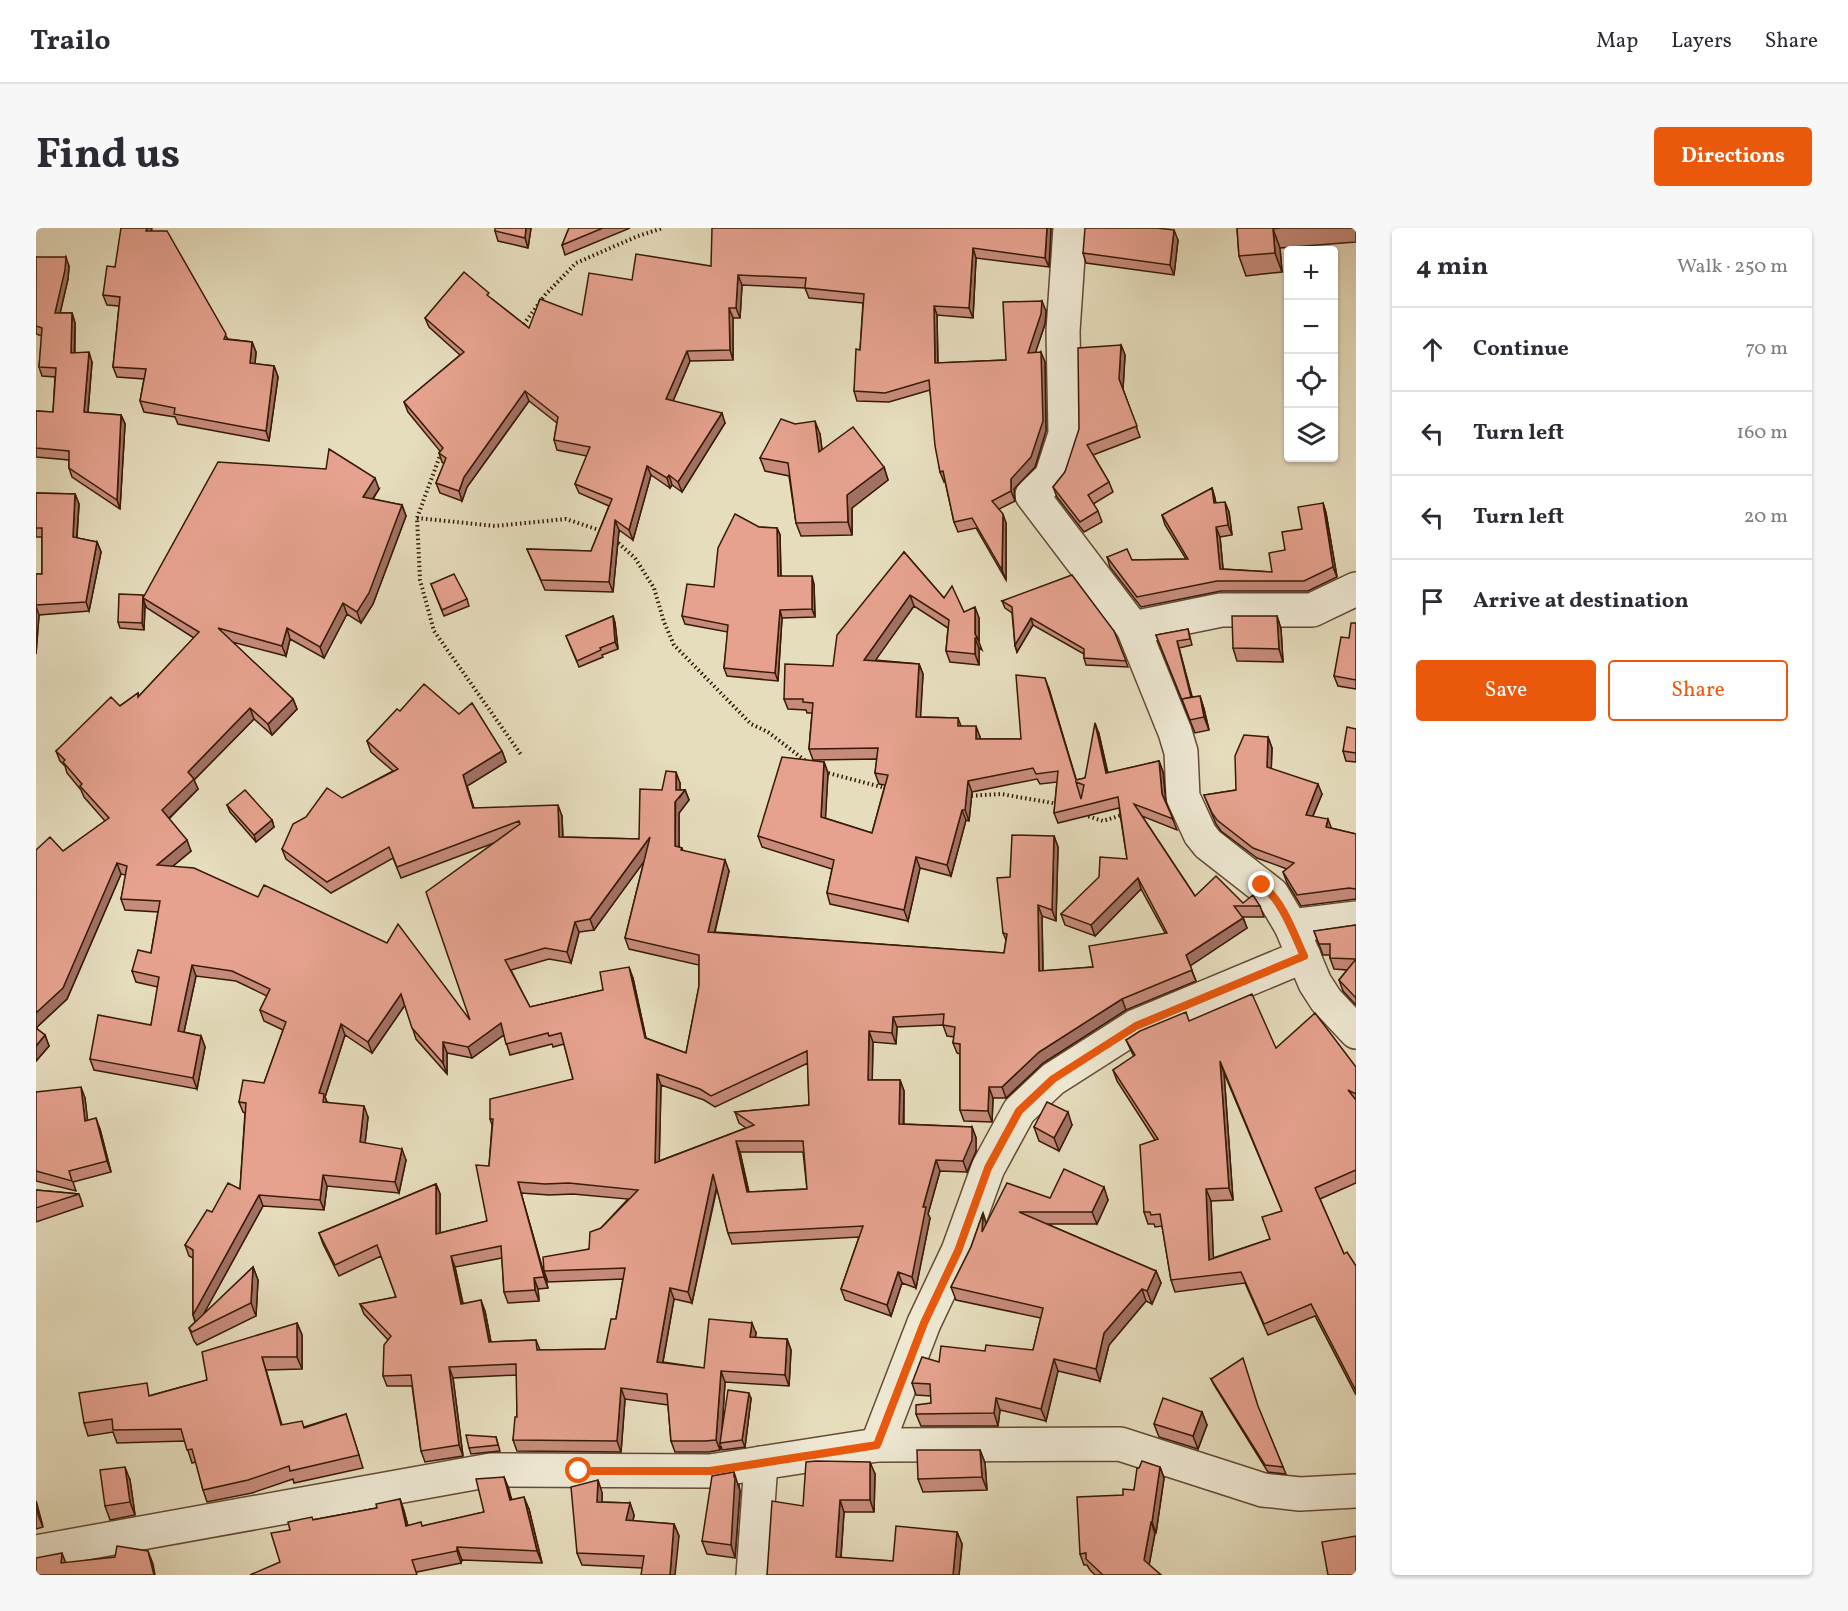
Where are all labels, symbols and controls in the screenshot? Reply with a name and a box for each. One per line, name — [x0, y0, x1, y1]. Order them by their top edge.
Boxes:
text: Trailo — [30, 22, 111, 61]
text: Map — [1596, 27, 1638, 56]
text: Layers — [1671, 27, 1732, 56]
text: Share — [1765, 27, 1818, 56]
text: Find us — [36, 127, 180, 186]
button: Directions — [1654, 127, 1812, 186]
map controls — [1284, 246, 1338, 462]
button: + — [1284, 246, 1338, 300]
text: 4 min — [1416, 249, 1488, 285]
text: Walk · 250 m — [1677, 253, 1788, 281]
button: − — [1284, 300, 1338, 354]
icon: ahead — [1416, 333, 1449, 366]
text: Continue — [1473, 334, 1569, 365]
text: 70 m — [1745, 335, 1788, 363]
button: locate — [1284, 354, 1338, 408]
button: layers — [1284, 408, 1338, 462]
icon: left — [1416, 417, 1449, 450]
text: Turn left — [1473, 418, 1564, 449]
text: 160 m — [1736, 419, 1788, 447]
icon: left — [1416, 501, 1449, 534]
text: Turn left — [1473, 502, 1564, 533]
text: 20 m — [1744, 503, 1788, 531]
icon: arrive — [1416, 585, 1449, 618]
text: Arrive at destination — [1473, 586, 1689, 617]
button: Save — [1416, 660, 1596, 721]
button: Share — [1608, 660, 1788, 721]
route end — [1248, 871, 1274, 897]
route start — [565, 1457, 591, 1483]

